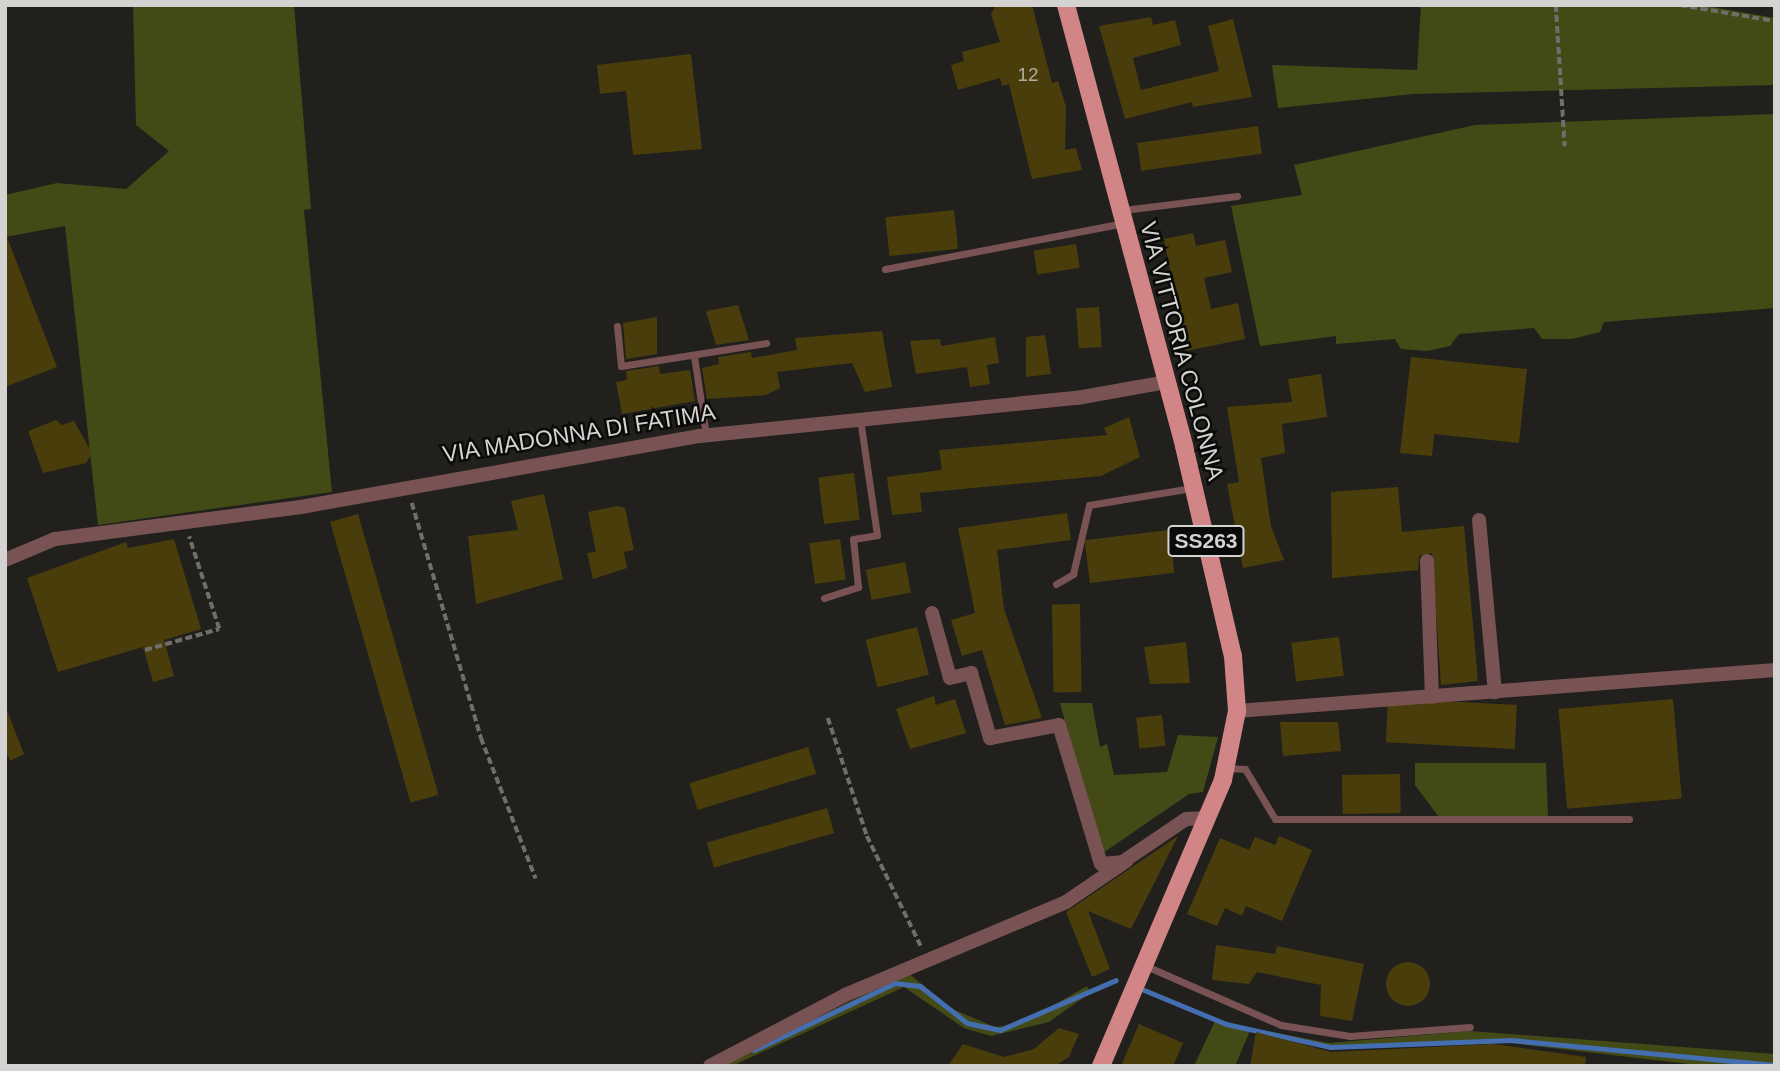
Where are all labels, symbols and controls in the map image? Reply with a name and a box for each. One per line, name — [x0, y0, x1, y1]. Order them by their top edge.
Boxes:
house number: 12 — [1017, 64, 1039, 86]
street label: VIA VITTORIA COLONNA — [1134, 217, 1230, 485]
street label: VIA MADONNA DI FATIMA — [439, 398, 719, 468]
road number: SS263 — [1166, 524, 1246, 558]

